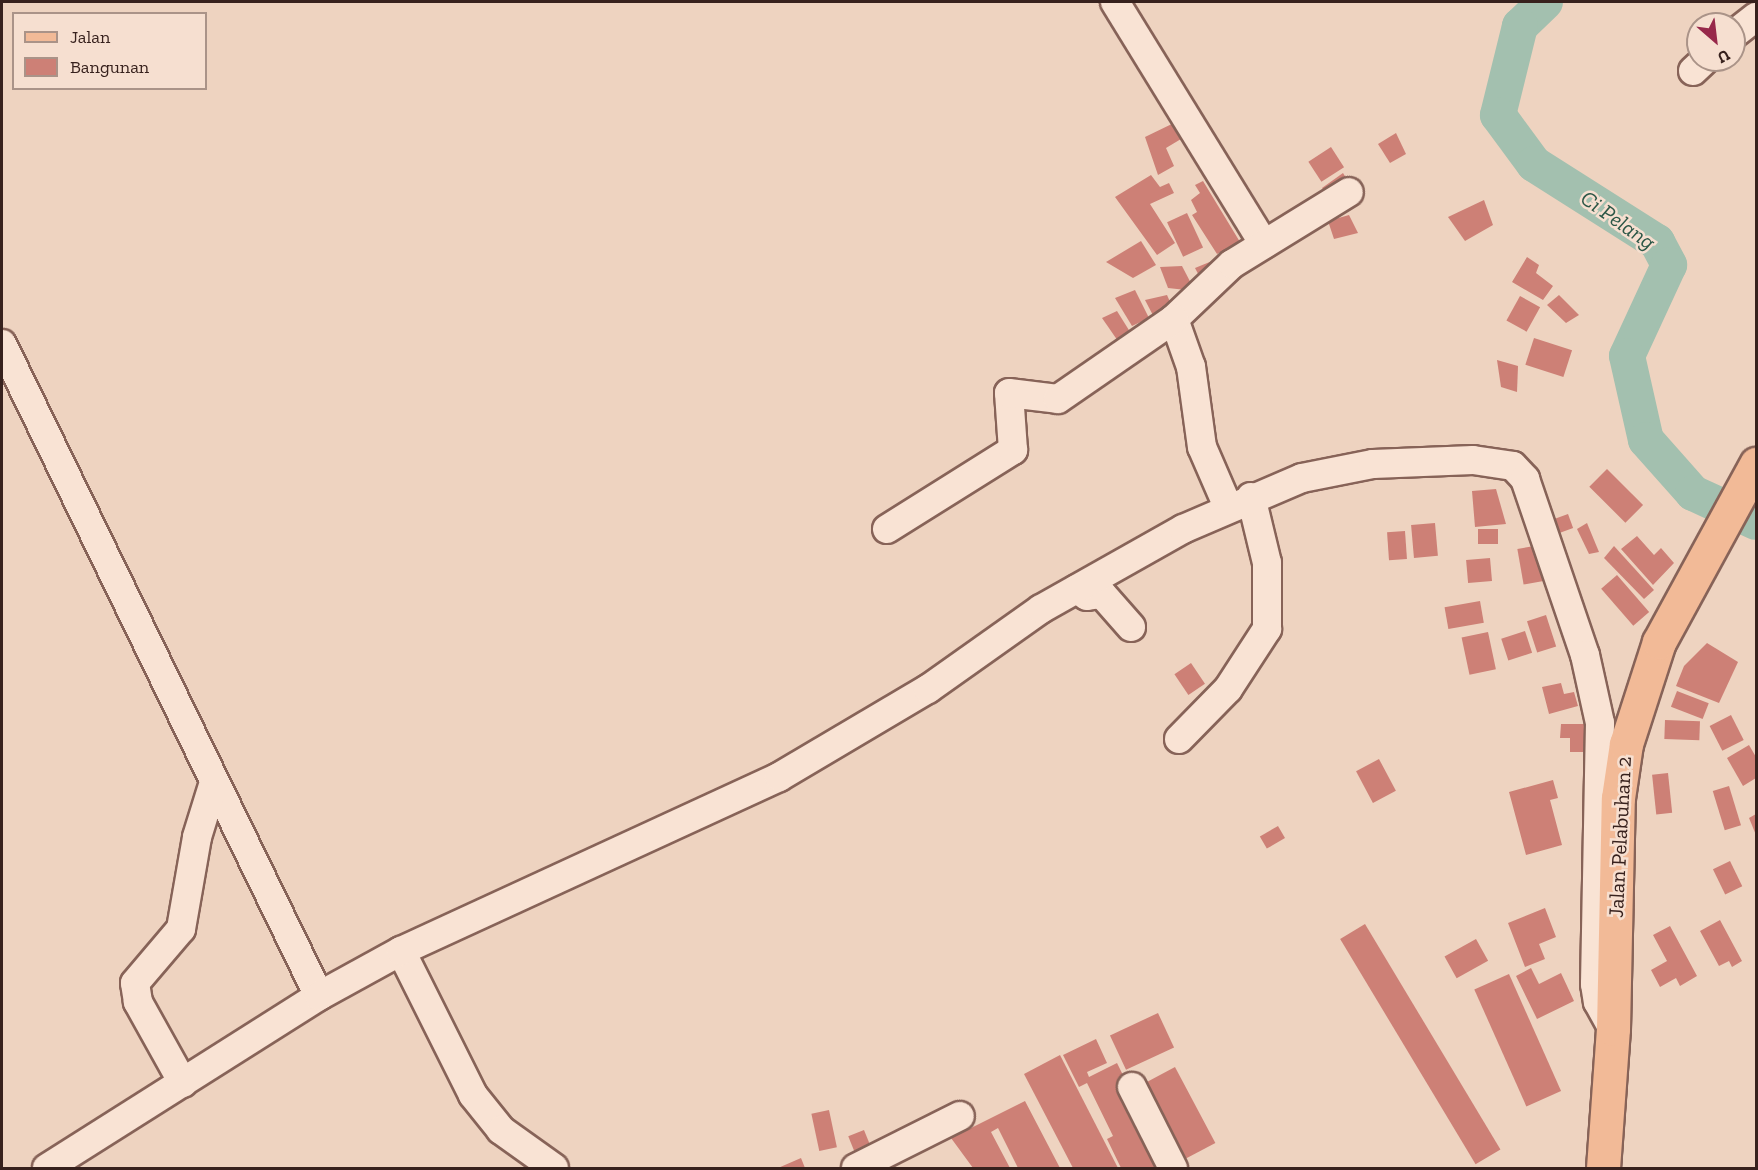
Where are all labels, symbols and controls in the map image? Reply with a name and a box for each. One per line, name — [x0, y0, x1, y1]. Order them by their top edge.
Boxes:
legend — [12, 12, 207, 90]
north arrow — [1686, 12, 1746, 72]
text: Jalan — [70, 26, 110, 48]
text: U — [1714, 45, 1733, 68]
text: Bangunan — [70, 56, 149, 78]
water label: Ci Pelang — [1576, 185, 1660, 255]
street label: Jalan Pelabuhan 2 — [1603, 756, 1637, 918]

